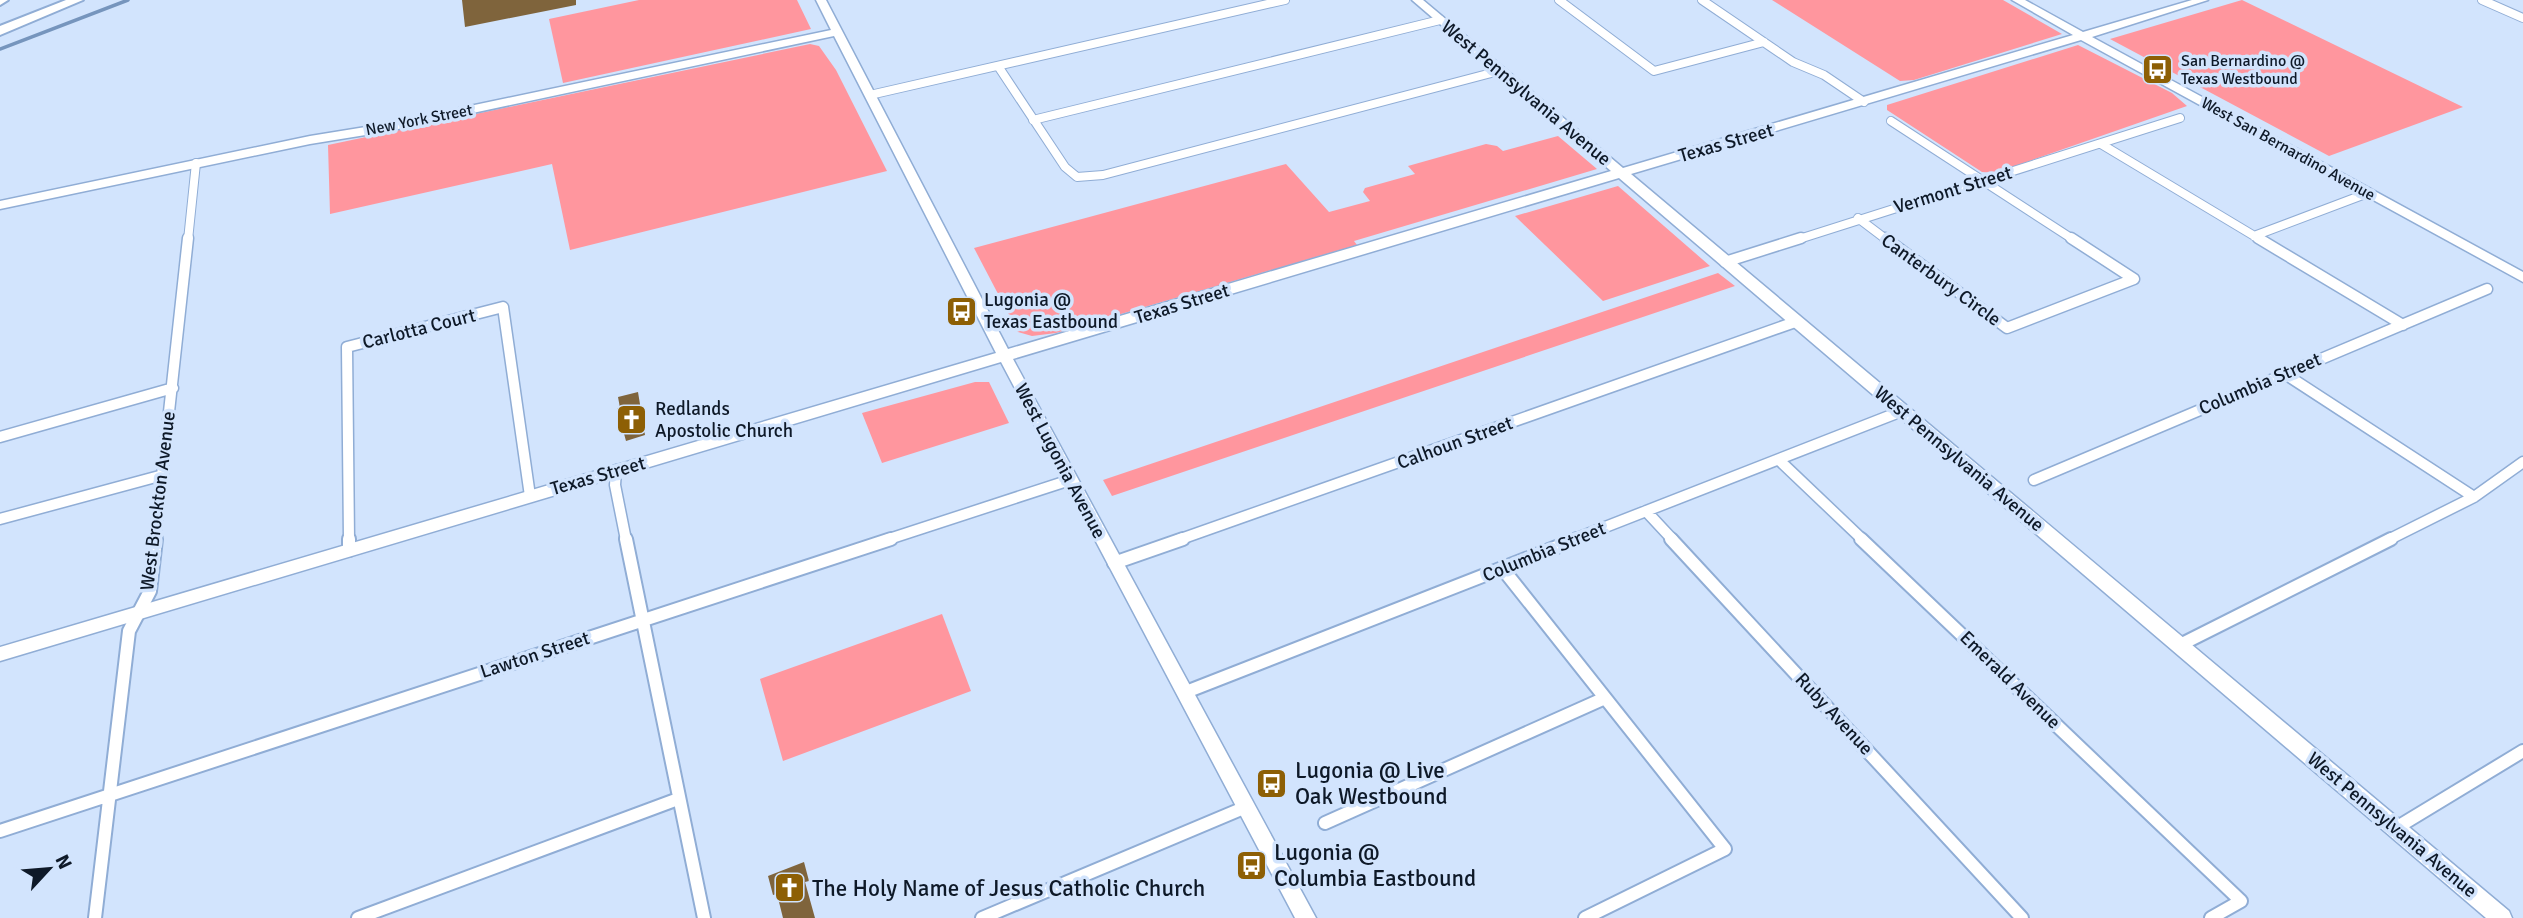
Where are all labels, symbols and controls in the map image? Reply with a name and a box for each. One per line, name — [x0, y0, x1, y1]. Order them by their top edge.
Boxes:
street label: West Pennsylvania Avenue — [1436, 15, 1616, 171]
place label: San Bernardino @ Texas Westbound — [2181, 51, 2305, 89]
bus stop icon: San Bernardino @ Texas Westbound — [2141, 53, 2175, 87]
street label: West San Bernardino Avenue — [2197, 93, 2379, 205]
street label: New York Street — [364, 100, 474, 140]
street label: Texas Street — [1676, 118, 1777, 168]
street label: Vermont Street — [1891, 161, 2015, 219]
street label: Canterbury Circle — [1876, 228, 2006, 332]
street label: Texas Street — [1132, 278, 1232, 330]
place label: Lugonia @ Texas Eastbound — [984, 288, 1118, 334]
bus stop icon: Lugonia @ Texas Eastbound — [944, 294, 978, 328]
street label: Carlotta Court — [360, 303, 478, 355]
street label: Columbia Street — [2195, 347, 2325, 421]
street label: West Lugonia Avenue — [1009, 379, 1111, 543]
street label: West Pennsylvania Avenue — [1869, 381, 2049, 537]
place label: Redlands Apostolic Church — [655, 397, 793, 443]
church icon: Redlands Apostolic Church — [615, 403, 649, 437]
street label: West Brockton Avenue — [135, 410, 181, 592]
street label: Calhoun Street — [1394, 411, 1516, 475]
street label: Texas Street — [548, 451, 649, 501]
street label: Columbia Street — [1479, 516, 1609, 588]
street label: Lawton Street — [477, 626, 593, 684]
street label: Emerald Avenue — [1955, 626, 2065, 734]
street label: Ruby Avenue — [1790, 668, 1878, 760]
street label: West Pennsylvania Avenue — [2302, 747, 2482, 903]
place label: Lugonia @ Live Oak Westbound — [1295, 756, 1448, 811]
bus stop icon: Lugonia @ Live Oak Westbound — [1255, 766, 1289, 800]
north arrow — [14, 834, 84, 904]
place label: Lugonia @ Columbia Eastbound — [1274, 838, 1476, 893]
bus stop icon: Lugonia @ Columbia Eastbound — [1234, 848, 1268, 882]
text: N — [50, 851, 77, 873]
church icon: The Holy Name of Jesus Catholic Church — [772, 871, 806, 905]
place label: The Holy Name of Jesus Catholic Church — [812, 874, 1205, 903]

